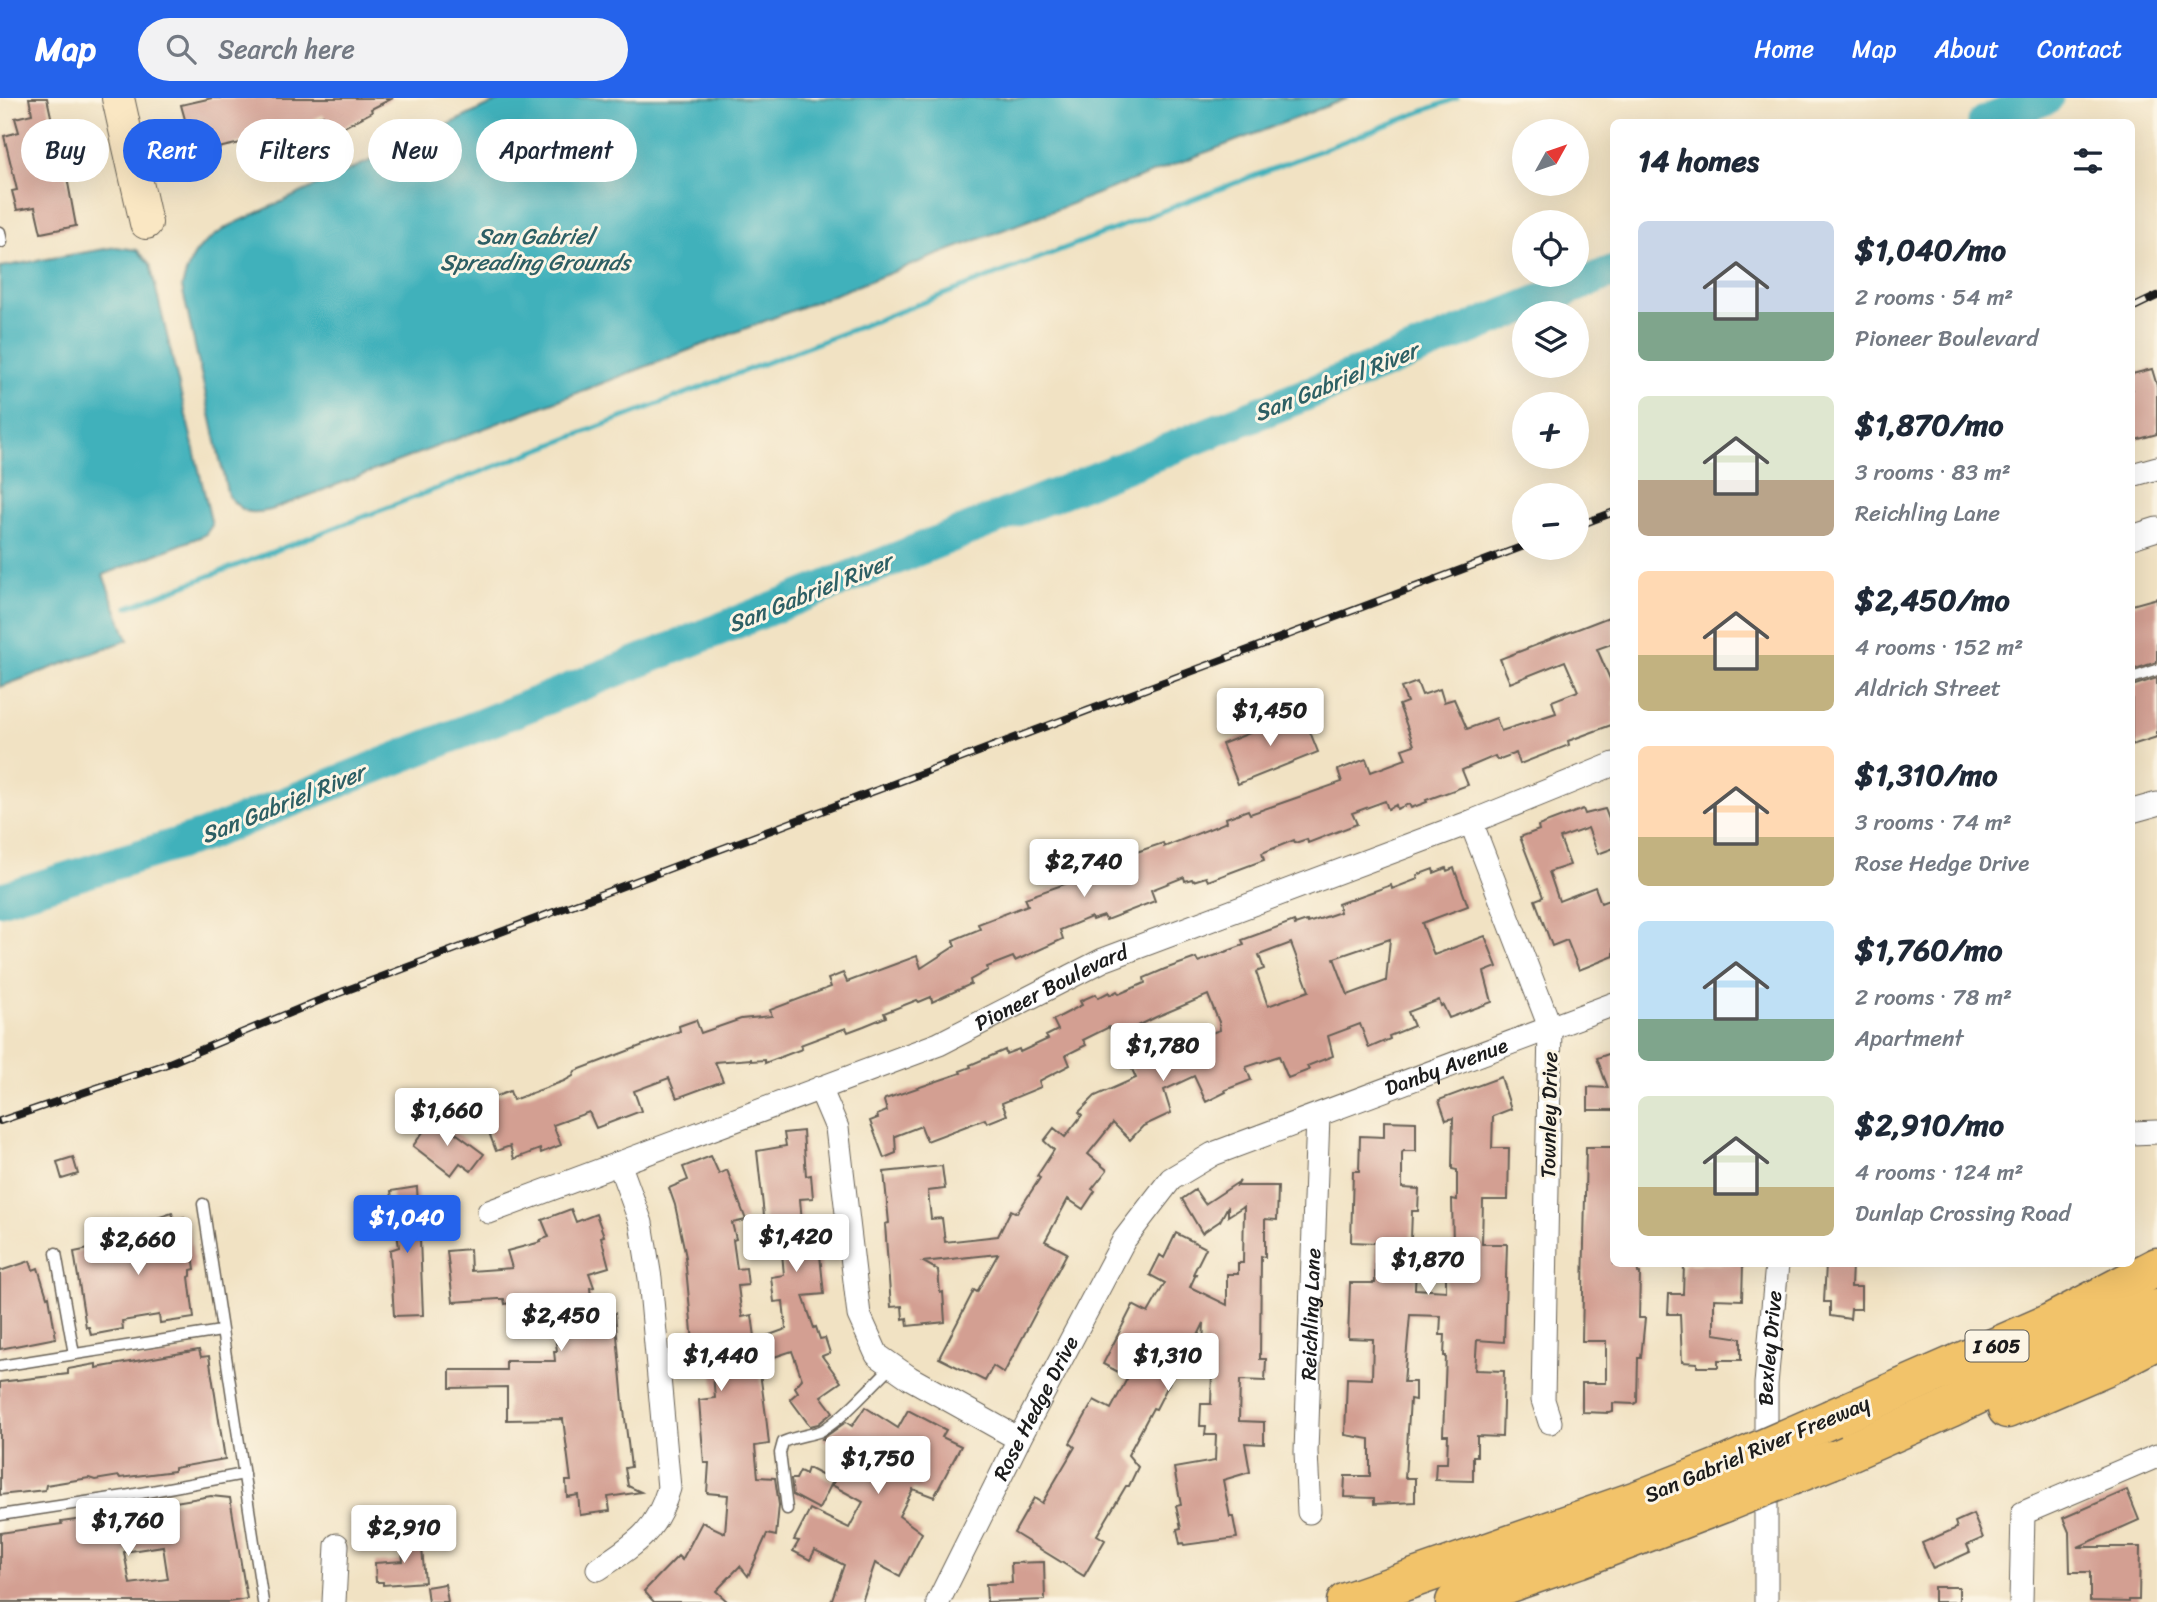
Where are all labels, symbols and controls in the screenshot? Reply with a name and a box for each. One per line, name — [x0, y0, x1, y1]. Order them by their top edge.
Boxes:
search box — [138, 18, 628, 81]
text: Map — [35, 20, 96, 78]
text: Search here — [218, 26, 355, 72]
text: Home — [1754, 28, 1814, 70]
text: Map — [1852, 28, 1896, 70]
text: About — [1934, 28, 1999, 70]
text: Contact — [2037, 28, 2122, 70]
icon: search — [162, 30, 200, 68]
chip: Buy — [21, 119, 109, 182]
chip: Rent — [123, 119, 222, 182]
chip: Filters — [236, 119, 354, 182]
chip: New — [368, 119, 462, 182]
chip: Apartment — [476, 119, 637, 182]
north arrow — [1512, 119, 1589, 196]
map controls — [1512, 119, 1589, 560]
text: 14 homes — [1638, 134, 1759, 188]
icon: filters — [2069, 142, 2107, 180]
button: locate — [1512, 210, 1589, 287]
water label: San Gabriel Spreading Grounds — [440, 216, 632, 283]
text: $1,040/mo — [1855, 223, 2006, 277]
icon: home — [1694, 249, 1778, 333]
text: 2 rooms · 54 m² — [1855, 277, 2013, 318]
button: layers — [1512, 301, 1589, 378]
text: Pioneer Boulevard — [1855, 318, 2038, 359]
water label: San Gabriel River — [1248, 329, 1428, 434]
button: + — [1512, 392, 1589, 469]
text: $1,870/mo — [1855, 398, 2003, 452]
icon: home — [1694, 424, 1778, 508]
text: 3 rooms · 83 m² — [1855, 452, 2011, 493]
button: − — [1512, 483, 1589, 560]
text: Reichling Lane — [1855, 493, 2000, 534]
water label: San Gabriel River — [722, 540, 902, 645]
text: $2,450/mo — [1855, 573, 2010, 627]
icon: home — [1694, 599, 1778, 683]
text: 4 rooms · 152 m² — [1855, 627, 2023, 668]
text: Aldrich Street — [1855, 668, 2001, 709]
pin: $1,450 — [1213, 688, 1327, 748]
text: $1,450 — [1233, 690, 1307, 731]
text: $1,310/mo — [1855, 748, 1998, 802]
water label: San Gabriel River — [195, 751, 375, 856]
icon: home — [1694, 774, 1778, 858]
text: 3 rooms · 74 m² — [1855, 802, 2012, 843]
pin: $2,740 — [1027, 840, 1141, 899]
text: $2,740 — [1046, 841, 1122, 882]
text: Rose Hedge Drive — [1855, 843, 2029, 884]
text: $1,760/mo — [1855, 923, 2002, 977]
street label: Pioneer Boulevard — [968, 933, 1135, 1042]
icon: home — [1694, 949, 1778, 1033]
text: 2 rooms · 78 m² — [1855, 977, 2012, 1018]
text: Apartment — [1855, 1018, 1964, 1059]
pin: $1,780 — [1106, 1024, 1220, 1083]
text: $1,780 — [1126, 1025, 1200, 1066]
street label: Danby Avenue — [1379, 1026, 1513, 1107]
street label: Townley Drive — [1529, 1051, 1569, 1179]
pin: $1,660 — [390, 1088, 504, 1148]
text: $1,660 — [411, 1090, 483, 1131]
text: $2,910/mo — [1855, 1098, 2004, 1152]
icon: home — [1694, 1124, 1778, 1208]
text: 4 rooms · 124 m² — [1855, 1152, 2024, 1193]
text: Dunlap Crossing Road — [1855, 1193, 2071, 1234]
pin: $1,040 — [350, 1196, 464, 1255]
text: $1,040 — [370, 1197, 444, 1238]
pin: $1,420 — [739, 1214, 853, 1274]
text: $1,420 — [759, 1216, 833, 1257]
pin: $2,660 — [81, 1218, 195, 1277]
text: $2,660 — [100, 1219, 176, 1260]
pin: $1,870 — [1371, 1238, 1485, 1297]
text: $1,870 — [1391, 1239, 1465, 1280]
street label: Reichling Lane — [1290, 1247, 1332, 1381]
street label: Bexley Drive — [1747, 1289, 1793, 1406]
pin: $2,450 — [504, 1294, 618, 1353]
text: $2,450 — [522, 1295, 600, 1336]
street label: Rose Hedge Drive — [982, 1329, 1089, 1487]
road number: I 605 — [1966, 1330, 2028, 1362]
pin: $1,440 — [664, 1334, 778, 1393]
pin: $1,310 — [1111, 1334, 1225, 1393]
text: $1,440 — [684, 1335, 758, 1376]
text: $1,310 — [1134, 1335, 1202, 1376]
street label: San Gabriel River Freeway — [1638, 1384, 1876, 1514]
pin: $1,750 — [821, 1436, 935, 1496]
text: $1,750 — [841, 1438, 915, 1479]
pin: $1,760 — [71, 1498, 185, 1558]
text: $1,760 — [92, 1500, 164, 1541]
pin: $2,910 — [347, 1506, 461, 1565]
text: $2,910 — [367, 1507, 441, 1548]

